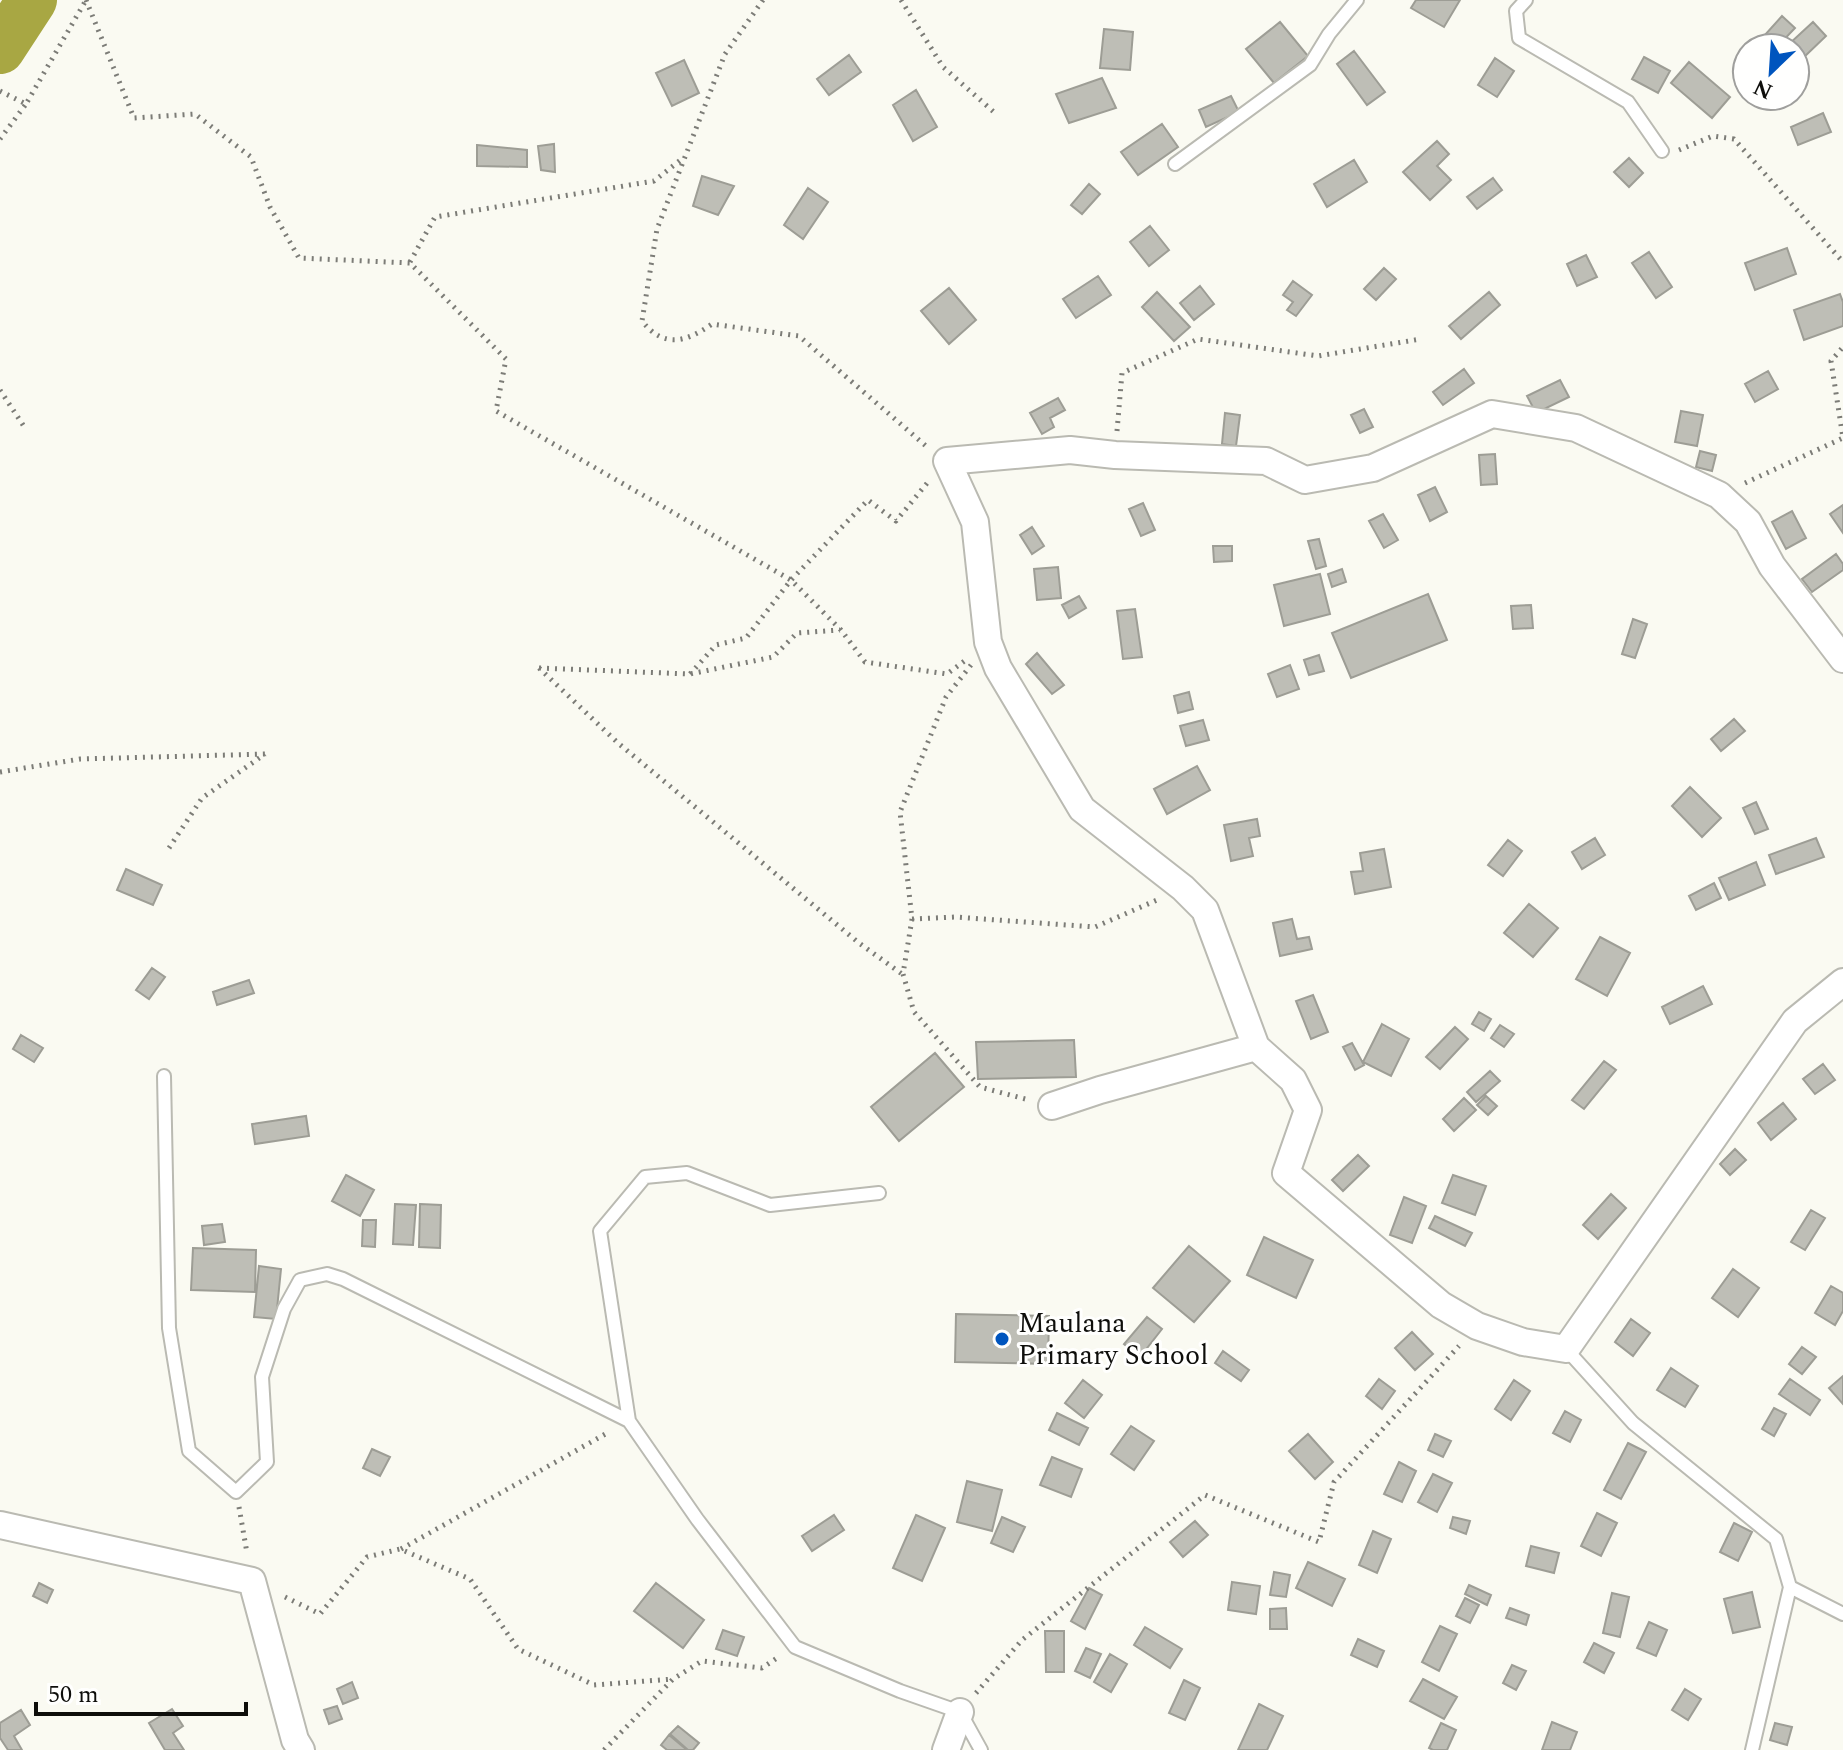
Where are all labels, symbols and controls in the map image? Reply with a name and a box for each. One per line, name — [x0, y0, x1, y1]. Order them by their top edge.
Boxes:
north arrow — [1731, 32, 1811, 112]
text: N — [1748, 70, 1778, 108]
place label: Maulana Primary School — [1018, 1302, 1208, 1377]
marker: Maulana Primary School — [993, 1330, 1011, 1348]
scale bar — [36, 1666, 246, 1716]
text: 50 m — [48, 1677, 99, 1713]

